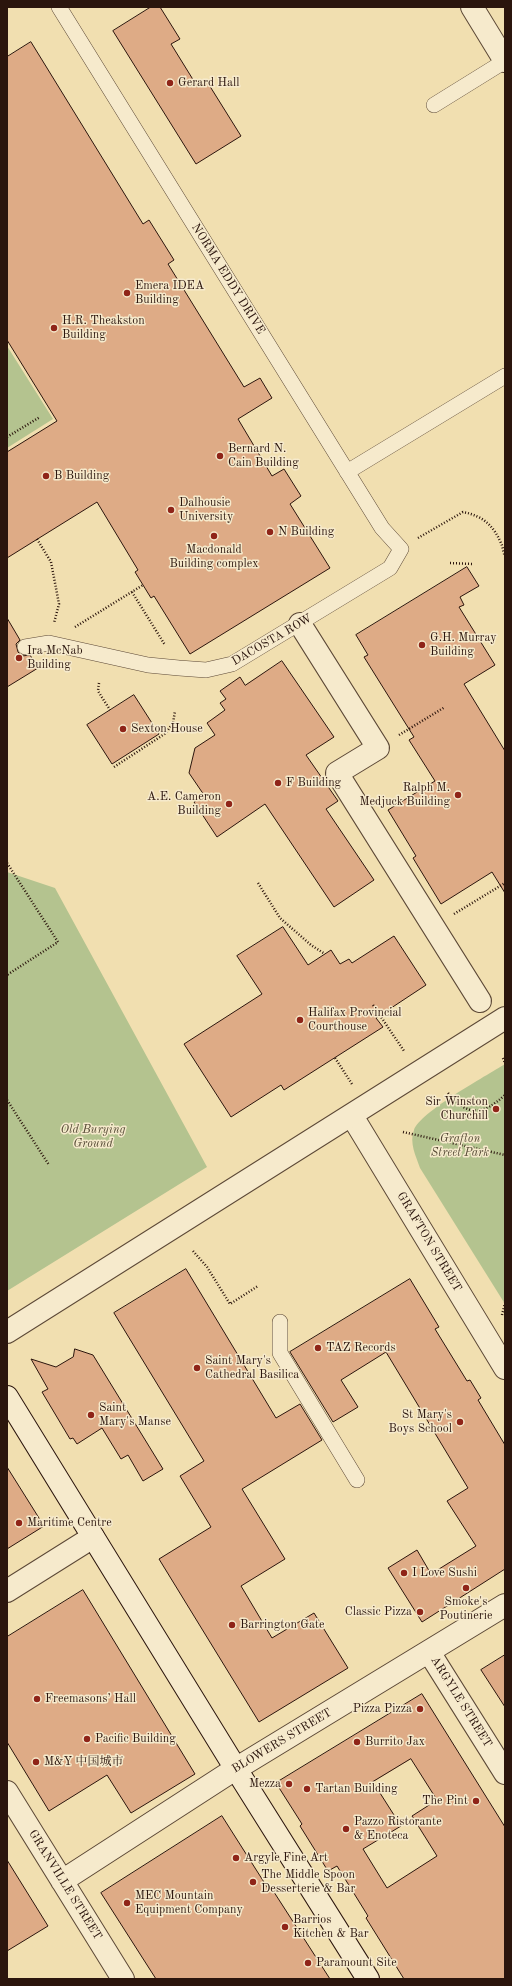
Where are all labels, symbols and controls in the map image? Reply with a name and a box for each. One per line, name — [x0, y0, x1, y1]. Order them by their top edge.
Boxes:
place label: Gerard Hall — [178, 76, 239, 90]
marker: Gerard Hall — [165, 78, 175, 88]
street label: NORMA EDDY DRIVE — [188, 221, 268, 337]
place label: Emera IDEA Building — [135, 279, 204, 307]
marker: Emera IDEA Building — [122, 288, 132, 298]
place label: H.R. Theakston Building — [62, 314, 145, 342]
marker: H.R. Theakston Building — [49, 323, 59, 333]
place label: Bernard N. Cain Building — [228, 442, 299, 470]
marker: Bernard N. Cain Building — [215, 451, 225, 461]
place label: B Building — [54, 469, 109, 483]
marker: B Building — [41, 471, 51, 481]
place label: Dalhousie University — [179, 496, 233, 524]
marker: Dalhousie University — [166, 505, 176, 515]
place label: N Building — [278, 525, 334, 539]
marker: N Building — [265, 527, 275, 537]
marker: Macdonald Building complex — [209, 531, 219, 541]
place label: Macdonald Building complex — [170, 543, 258, 571]
street label: DACOSTA ROW — [229, 611, 315, 669]
place label: G.H. Murray Building — [430, 631, 497, 659]
marker: G.H. Murray Building — [417, 640, 427, 650]
place label: Ira McNab Building — [27, 644, 83, 672]
marker: Ira McNab Building — [14, 653, 24, 663]
place label: Sexton House — [131, 722, 203, 736]
marker: Sexton House — [118, 724, 128, 734]
place label: F Building — [286, 776, 341, 790]
marker: F Building — [273, 778, 283, 788]
place label: Ralph M. Medjuck Building — [359, 781, 450, 809]
place label: A.E. Cameron Building — [147, 790, 221, 818]
marker: Ralph M. Medjuck Building — [453, 790, 463, 800]
marker: A.E. Cameron Building — [224, 799, 234, 809]
place label: Halifax Provincial Courthouse — [308, 1006, 402, 1034]
marker: Halifax Provincial Courthouse — [295, 1015, 305, 1025]
place label: Sir Winston Churchill — [425, 1095, 488, 1123]
marker: Sir Winston Churchill — [491, 1104, 501, 1114]
park label: Old Burying Ground — [61, 1123, 125, 1151]
park label: Grafton Street Park — [431, 1132, 489, 1160]
street label: GRAFTON STREET — [394, 1190, 464, 1294]
place label: TAZ Records — [326, 1341, 396, 1355]
marker: TAZ Records — [313, 1343, 323, 1353]
place label: Saint Mary's Cathedral Basilica — [205, 1354, 299, 1382]
marker: Saint Mary's Cathedral Basilica — [192, 1363, 202, 1373]
place label: Saint Mary's Manse — [99, 1401, 171, 1429]
place label: St Mary's Boys School — [388, 1408, 452, 1436]
marker: Saint Mary's Manse — [86, 1410, 96, 1420]
marker: St Mary's Boys School — [455, 1417, 465, 1427]
place label: Maritime Centre — [27, 1516, 112, 1530]
marker: Maritime Centre — [14, 1518, 24, 1528]
place label: I Love Sushi — [412, 1566, 477, 1580]
marker: I Love Sushi — [399, 1568, 409, 1578]
marker: Smoke's Poutinerie — [461, 1583, 471, 1593]
place label: Smoke's Poutinerie — [439, 1595, 493, 1623]
place label: Classic Pizza — [345, 1605, 412, 1619]
marker: Classic Pizza — [415, 1607, 425, 1617]
place label: Barrington Gate — [240, 1618, 325, 1632]
marker: Barrington Gate — [227, 1620, 237, 1630]
street label: ARGYLE STREET — [427, 1654, 495, 1750]
place label: Freemasons’ Hall — [45, 1692, 136, 1706]
marker: Freemasons’ Hall — [32, 1694, 42, 1704]
place label: Pizza Pizza — [353, 1702, 412, 1716]
marker: Pizza Pizza — [415, 1704, 425, 1714]
street label: BLOWERS STREET — [229, 1705, 335, 1777]
place label: Pacific Building — [95, 1732, 176, 1746]
marker: Pacific Building — [82, 1734, 92, 1744]
place label: Burrito Jax — [365, 1735, 425, 1749]
marker: Burrito Jax — [352, 1737, 362, 1747]
place label: M&Y 中国城市 — [44, 1755, 124, 1769]
marker: M&Y 中国城市 — [31, 1757, 41, 1767]
place label: Mezza — [249, 1777, 281, 1791]
marker: Mezza — [284, 1779, 294, 1789]
place label: Tartan Building — [315, 1782, 397, 1796]
marker: Tartan Building — [302, 1784, 312, 1794]
place label: The Pint — [422, 1794, 468, 1808]
marker: The Pint — [471, 1796, 481, 1806]
place label: Pazzo Ristorante & Enoteca — [354, 1815, 442, 1843]
marker: Pazzo Ristorante & Enoteca — [341, 1824, 351, 1834]
street label: GRANVILLE STREET — [25, 1827, 105, 1943]
place label: Argyle Fine Art — [244, 1851, 328, 1865]
marker: Argyle Fine Art — [231, 1853, 241, 1863]
place label: The Middle Spoon Desserterie & Bar — [261, 1868, 355, 1896]
marker: The Middle Spoon Desserterie & Bar — [248, 1877, 258, 1887]
place label: MEC Mountain Equipment Company — [135, 1889, 243, 1917]
marker: MEC Mountain Equipment Company — [122, 1898, 132, 1908]
place label: Barrios Kitchen & Bar — [293, 1913, 369, 1941]
marker: Barrios Kitchen & Bar — [280, 1922, 290, 1932]
place label: Paramount Site — [316, 1956, 397, 1970]
marker: Paramount Site — [303, 1958, 313, 1968]

